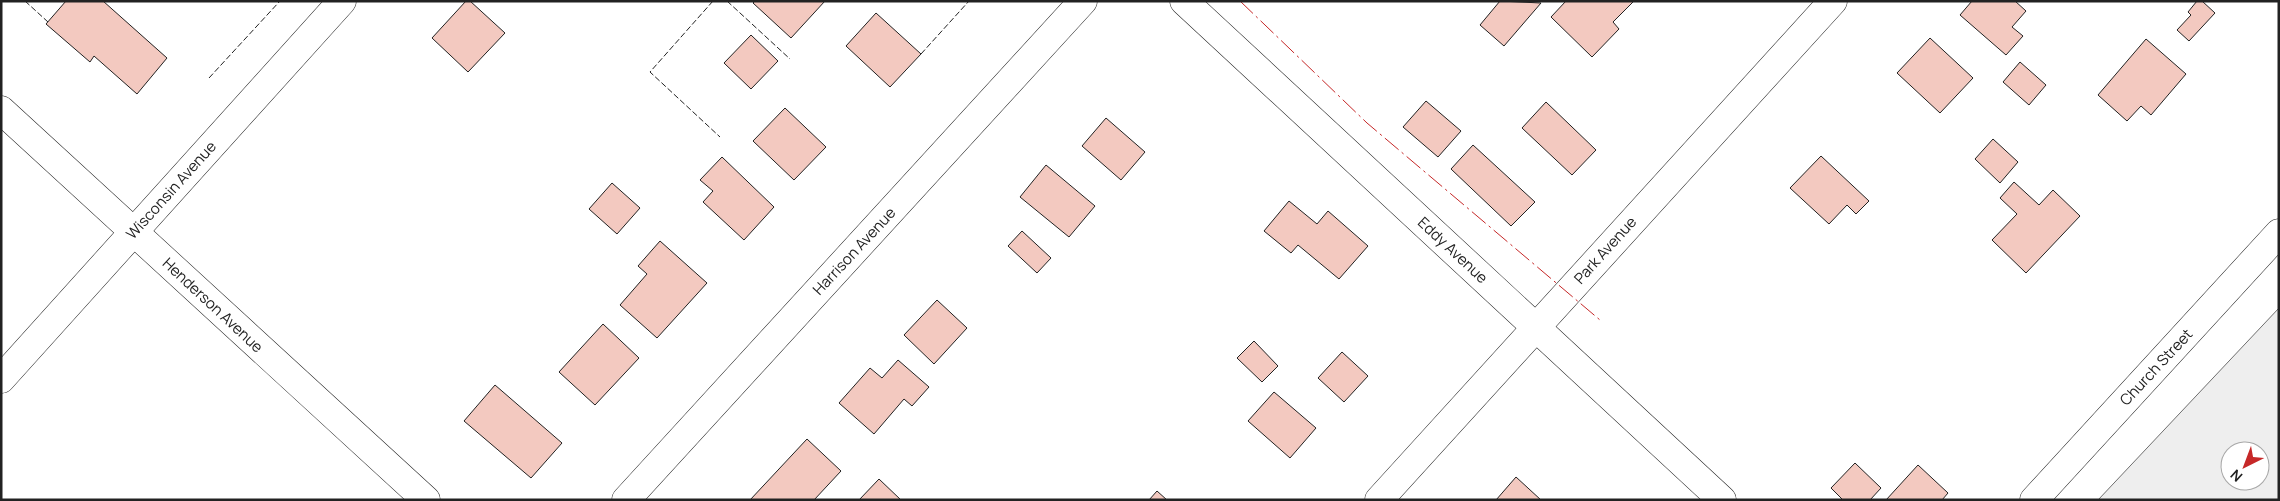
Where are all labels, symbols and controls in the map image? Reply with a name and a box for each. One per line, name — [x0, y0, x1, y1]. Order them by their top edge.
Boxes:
street label: Wisconsin Avenue — [121, 136, 221, 244]
street label: Harrison Avenue — [808, 202, 900, 299]
street label: Eddy Avenue — [1413, 212, 1493, 288]
street label: Park Avenue — [1569, 212, 1641, 288]
street label: Henderson Avenue — [158, 253, 268, 357]
street label: Church Street — [2115, 324, 2197, 410]
north arrow — [2220, 441, 2270, 491]
text: N — [2226, 466, 2246, 486]

